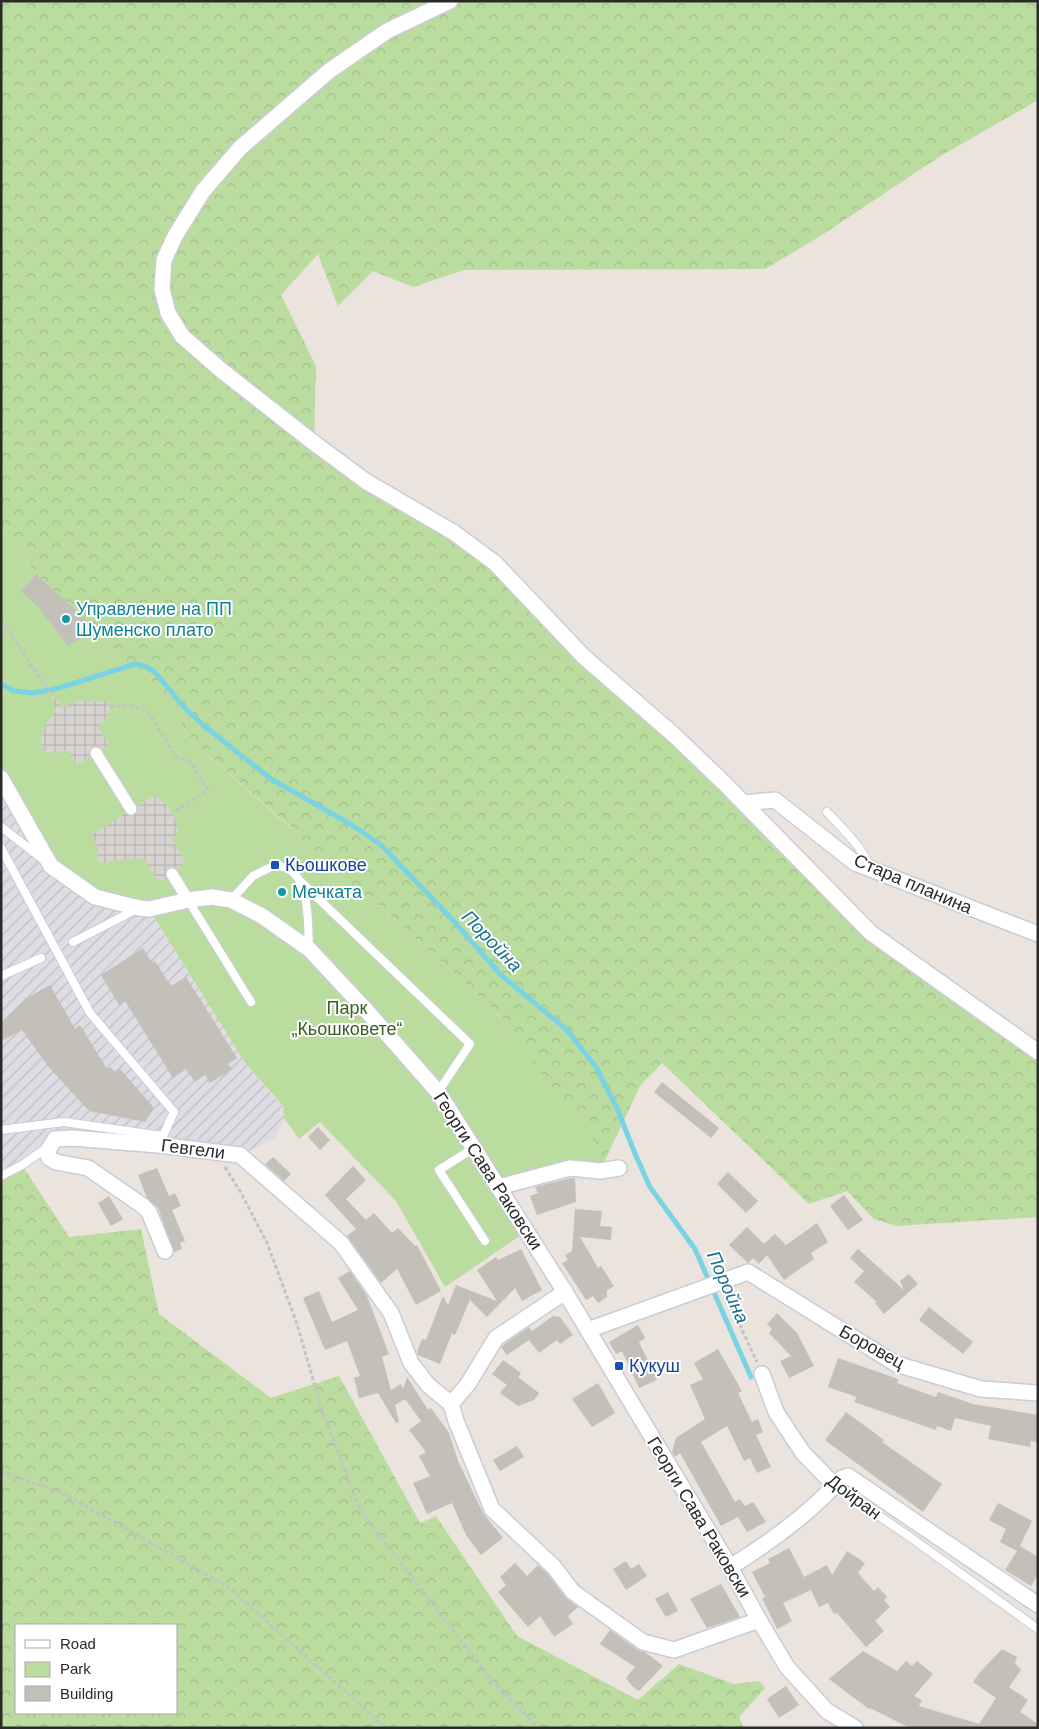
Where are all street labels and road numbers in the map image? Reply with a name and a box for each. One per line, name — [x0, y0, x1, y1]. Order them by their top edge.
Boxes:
street label: Стара планина — [851, 850, 976, 918]
street label: Георги Сава Раковски — [430, 1089, 546, 1253]
street label: Гевгели — [160, 1135, 226, 1163]
street label: Боровец — [836, 1321, 908, 1373]
street label: Георги Сава Раковски — [643, 1433, 755, 1601]
street label: Дойран — [823, 1470, 885, 1524]

